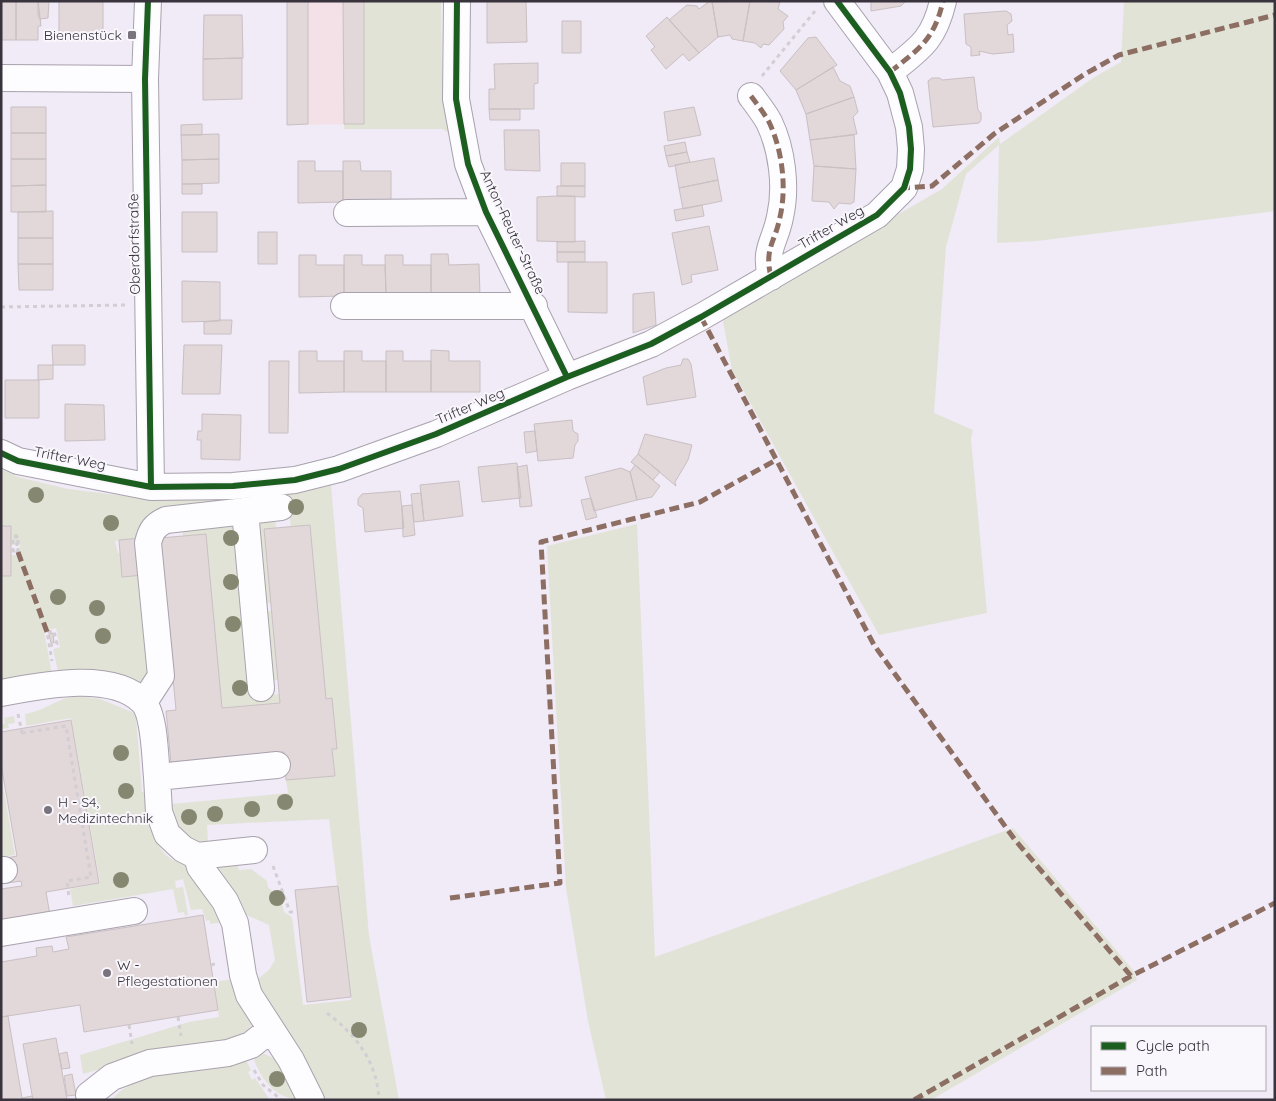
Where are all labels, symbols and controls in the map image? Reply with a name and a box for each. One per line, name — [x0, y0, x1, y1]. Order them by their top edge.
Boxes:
place label: Bienenstück — [44, 26, 122, 44]
marker: Bienenstück — [126, 29, 138, 41]
street label: Anton-Reuter-Straße — [476, 167, 550, 297]
street label: Oberdorfstraße — [124, 193, 144, 295]
street label: Trifter Weg — [795, 201, 867, 253]
street label: Trifter Weg — [433, 383, 507, 429]
street label: Trifter Weg — [33, 442, 107, 474]
place label: H - S4, Medizintechnik — [58, 793, 153, 827]
marker: H - S4, Medizintechnik — [42, 804, 54, 816]
place label: W - Pflegestationen — [117, 956, 218, 990]
marker: W - Pflegestationen — [101, 967, 113, 979]
legend — [1091, 1026, 1266, 1091]
text: Cycle path — [1136, 1036, 1210, 1055]
text: Path — [1136, 1061, 1168, 1080]

